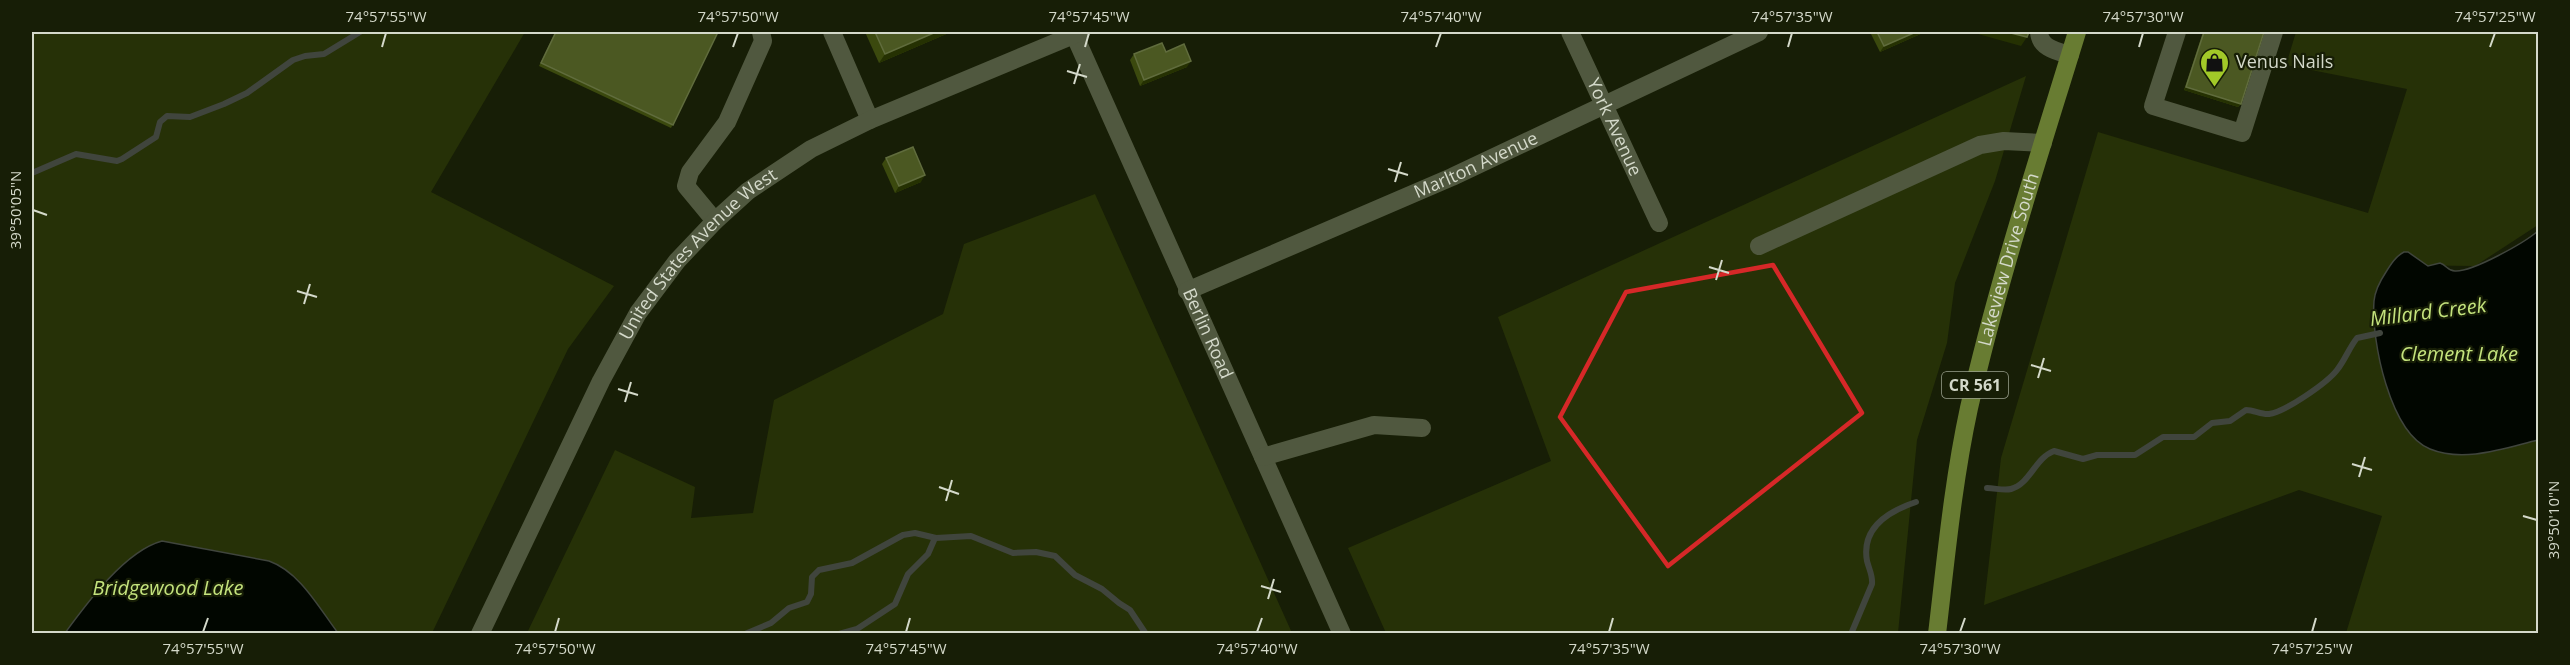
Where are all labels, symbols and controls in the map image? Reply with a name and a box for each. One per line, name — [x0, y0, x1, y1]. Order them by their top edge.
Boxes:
text: 74°57'55"W — [346, 6, 427, 26]
text: 74°57'50"W — [698, 6, 779, 26]
text: 74°57'45"W — [1049, 6, 1130, 26]
text: 74°57'40"W — [1401, 6, 1482, 26]
text: 74°57'35"W — [1752, 6, 1833, 26]
text: 74°57'30"W — [2103, 6, 2184, 26]
text: 74°57'25"W — [2455, 6, 2536, 26]
shop icon: Venus Nails — [2199, 46, 2231, 88]
place label: Venus Nails — [2236, 49, 2333, 73]
street label: York Avenue — [1582, 74, 1648, 179]
street label: Marlton Avenue — [1410, 125, 1541, 203]
street label: United States Avenue West — [613, 162, 781, 344]
street label: Lakeview Drive South — [1972, 170, 2044, 349]
text: 39°50'05"N — [5, 171, 25, 249]
street label: Berlin Road — [1178, 284, 1239, 382]
water label: Millard Creek — [2368, 291, 2489, 332]
water label: Clement Lake — [2400, 340, 2518, 367]
road number: CR 561 — [1942, 372, 2008, 398]
text: 39°50'10"N — [2543, 481, 2563, 559]
water label: Bridgewood Lake — [92, 574, 244, 601]
text: 74°57'55"W — [163, 638, 244, 658]
text: 74°57'50"W — [515, 638, 596, 658]
text: 74°57'45"W — [866, 638, 947, 658]
text: 74°57'40"W — [1217, 638, 1298, 658]
text: 74°57'35"W — [1569, 638, 1650, 658]
text: 74°57'30"W — [1920, 638, 2001, 658]
text: 74°57'25"W — [2272, 638, 2353, 658]

